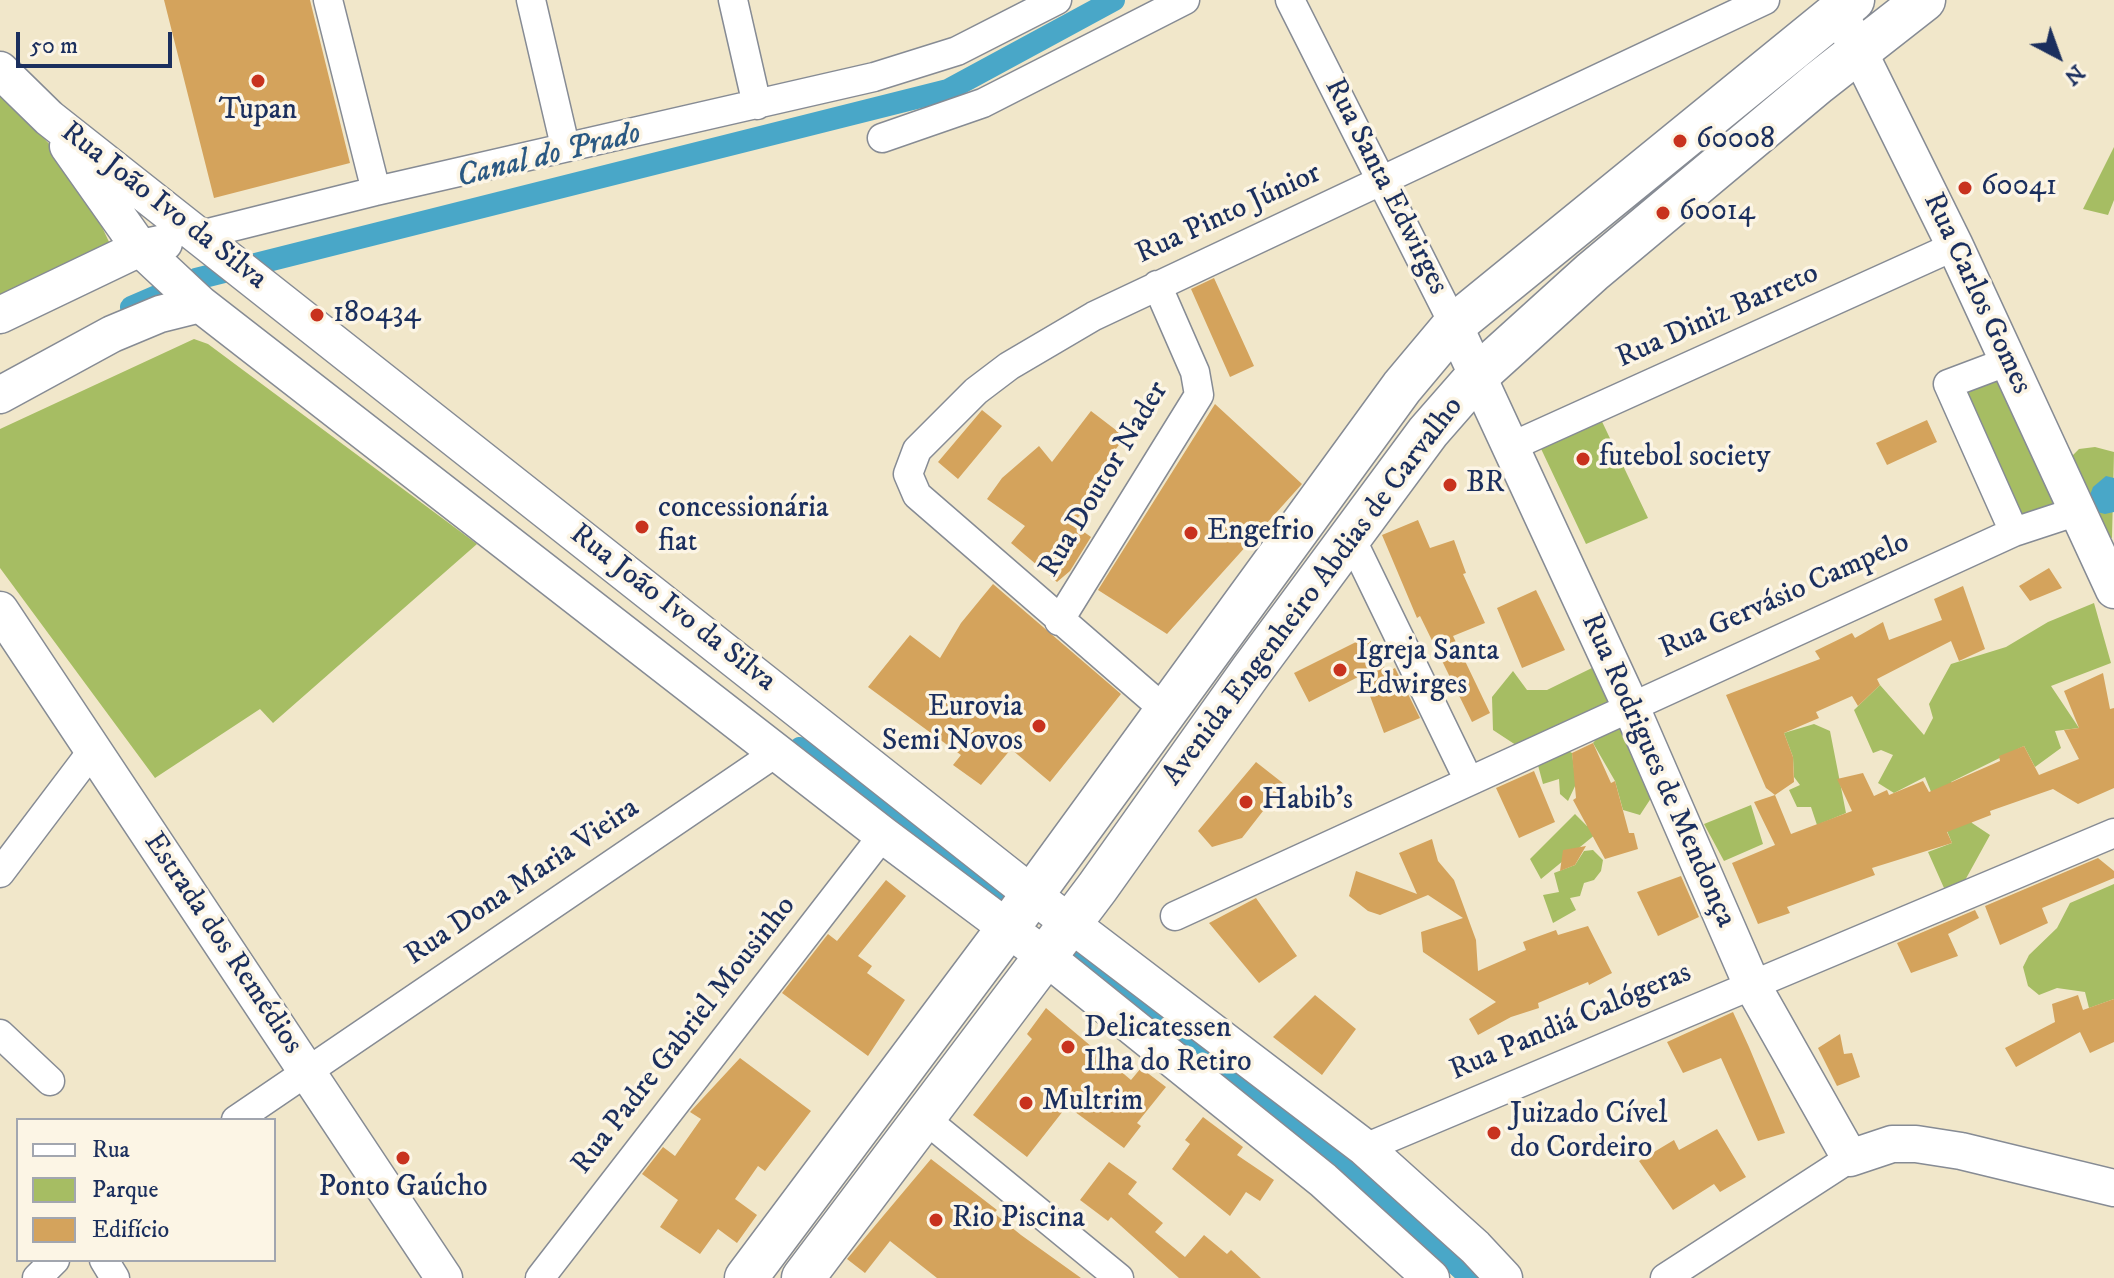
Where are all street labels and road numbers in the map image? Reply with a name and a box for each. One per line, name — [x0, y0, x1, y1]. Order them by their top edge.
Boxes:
street label: Rua Santa Edwirges — [1315, 73, 1455, 301]
street label: Rua João Ivo da Silva — [53, 115, 273, 299]
street label: Rua Pinto Júnior — [1131, 156, 1327, 274]
street label: Rua Carlos Gomes — [1914, 188, 2038, 400]
street label: Rua Diniz Barreto — [1611, 256, 1825, 378]
street label: Rua Doutor Nader — [1032, 376, 1178, 584]
street label: Avenida Engenheiro Abdias de Carvalho — [1156, 390, 1472, 794]
street label: Rua João Ivo da Silva — [562, 517, 782, 701]
street label: Rua Gervásio Campelo — [1655, 526, 1915, 668]
street label: Rua Rodrigues de Mendonça — [1572, 609, 1742, 933]
street label: Rua Dona Maria Vieira — [399, 791, 647, 975]
street label: Estrada dos Remédios — [135, 826, 309, 1062]
street label: Rua Padre Gabriel Mousinho — [565, 890, 805, 1182]
street label: Rua Pandiá Calógeras — [1445, 956, 1697, 1090]

